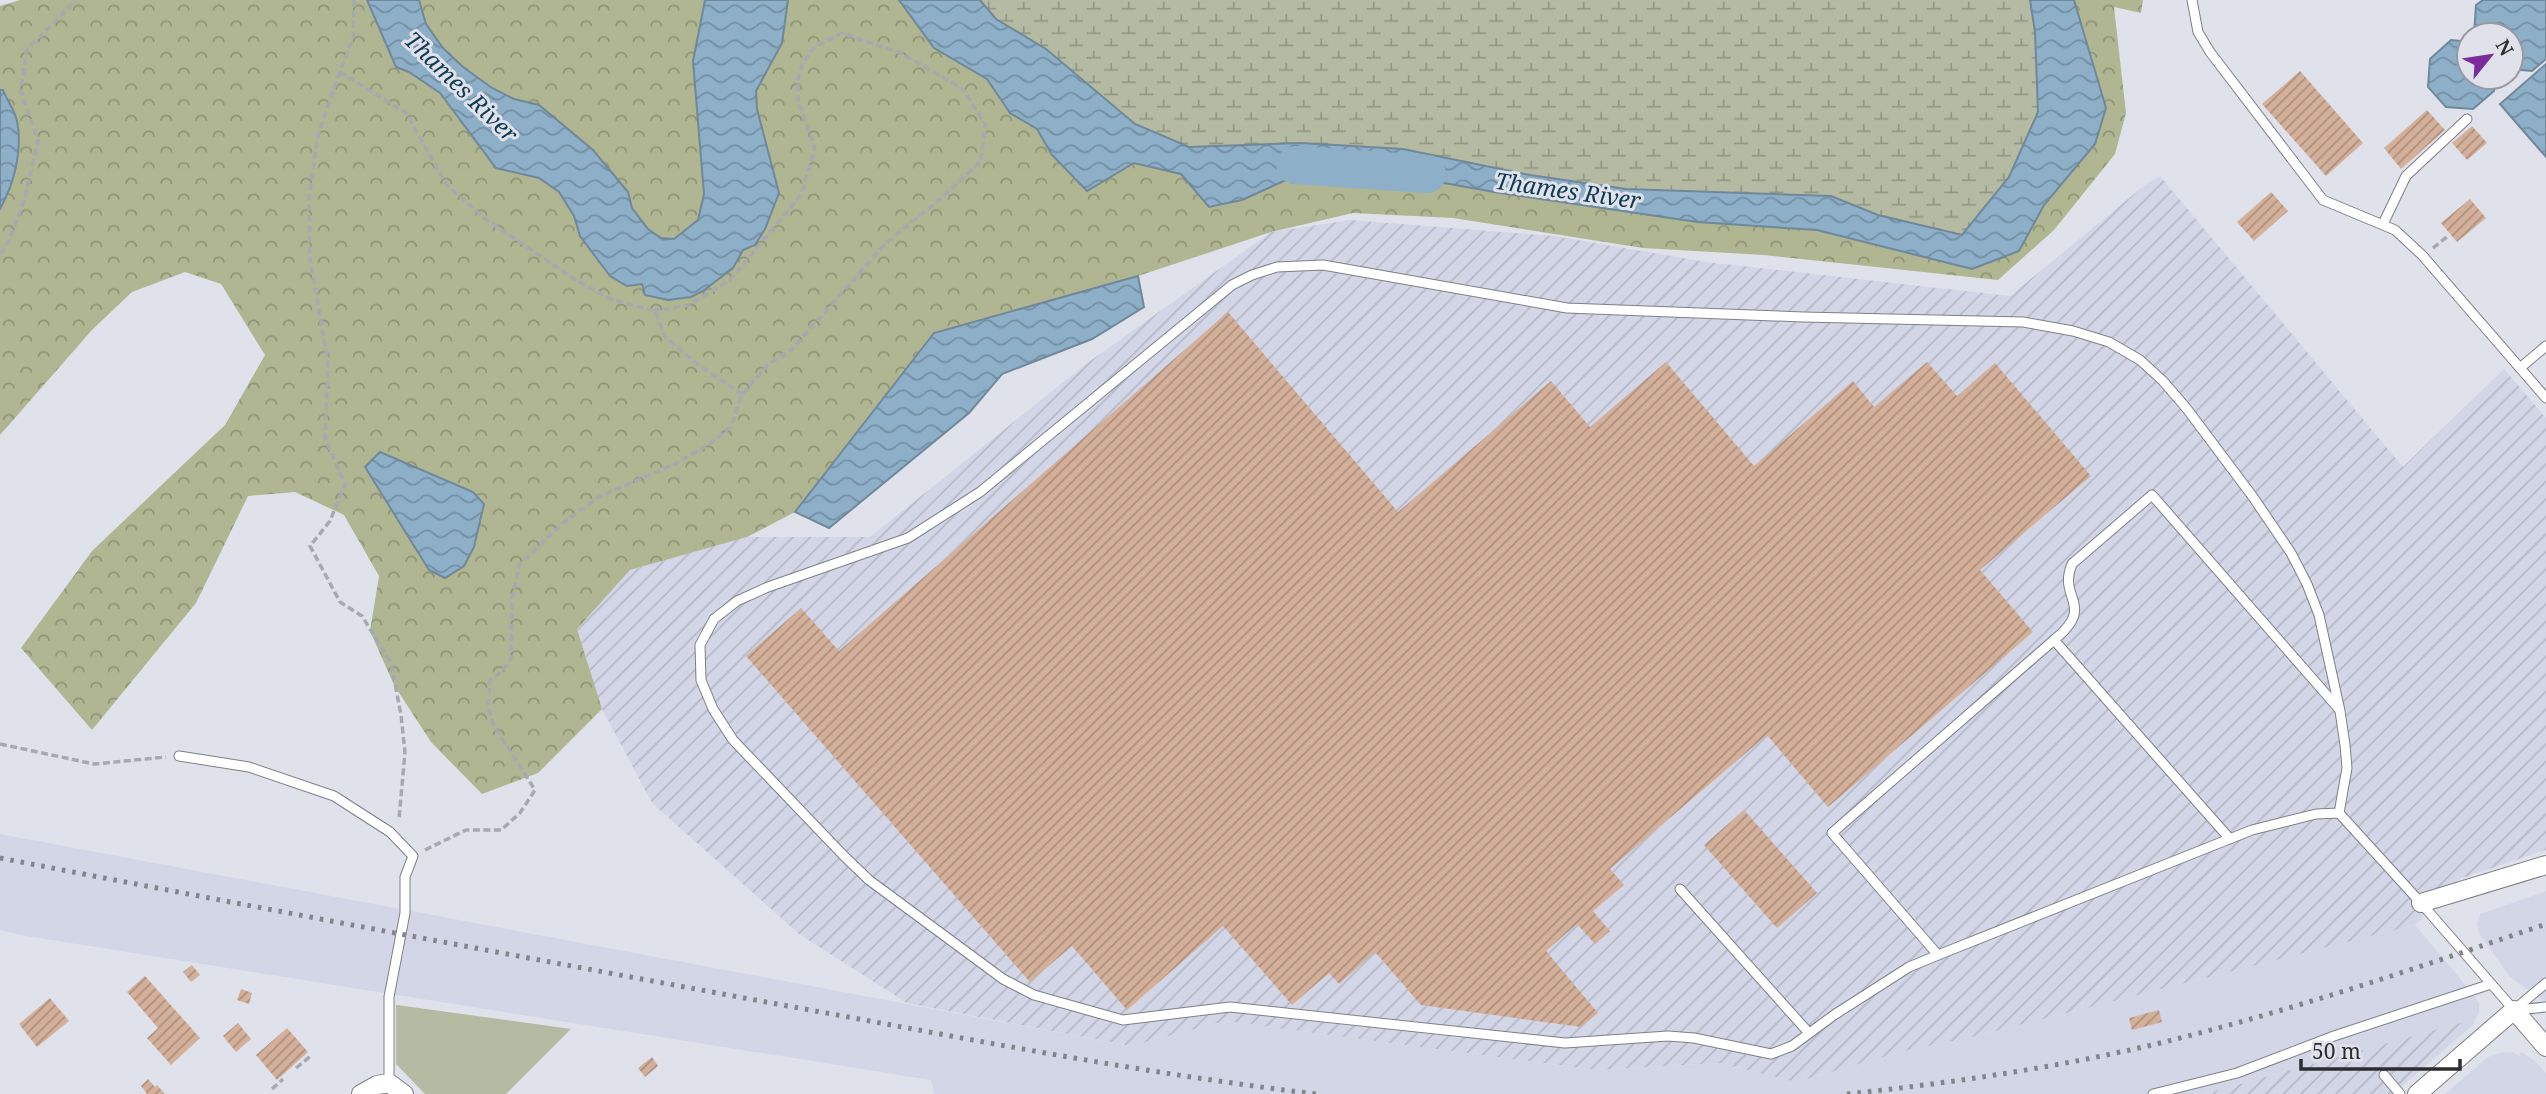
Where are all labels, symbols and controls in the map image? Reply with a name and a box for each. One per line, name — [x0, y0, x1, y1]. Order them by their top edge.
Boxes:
north arrow — [2455, 21, 2525, 91]
water label: Thames River — [398, 24, 526, 149]
text: N — [2490, 35, 2520, 61]
water label: Thames River — [1493, 164, 1643, 216]
scale bar — [2301, 1028, 2460, 1072]
text: 50 m — [2312, 1037, 2361, 1065]

